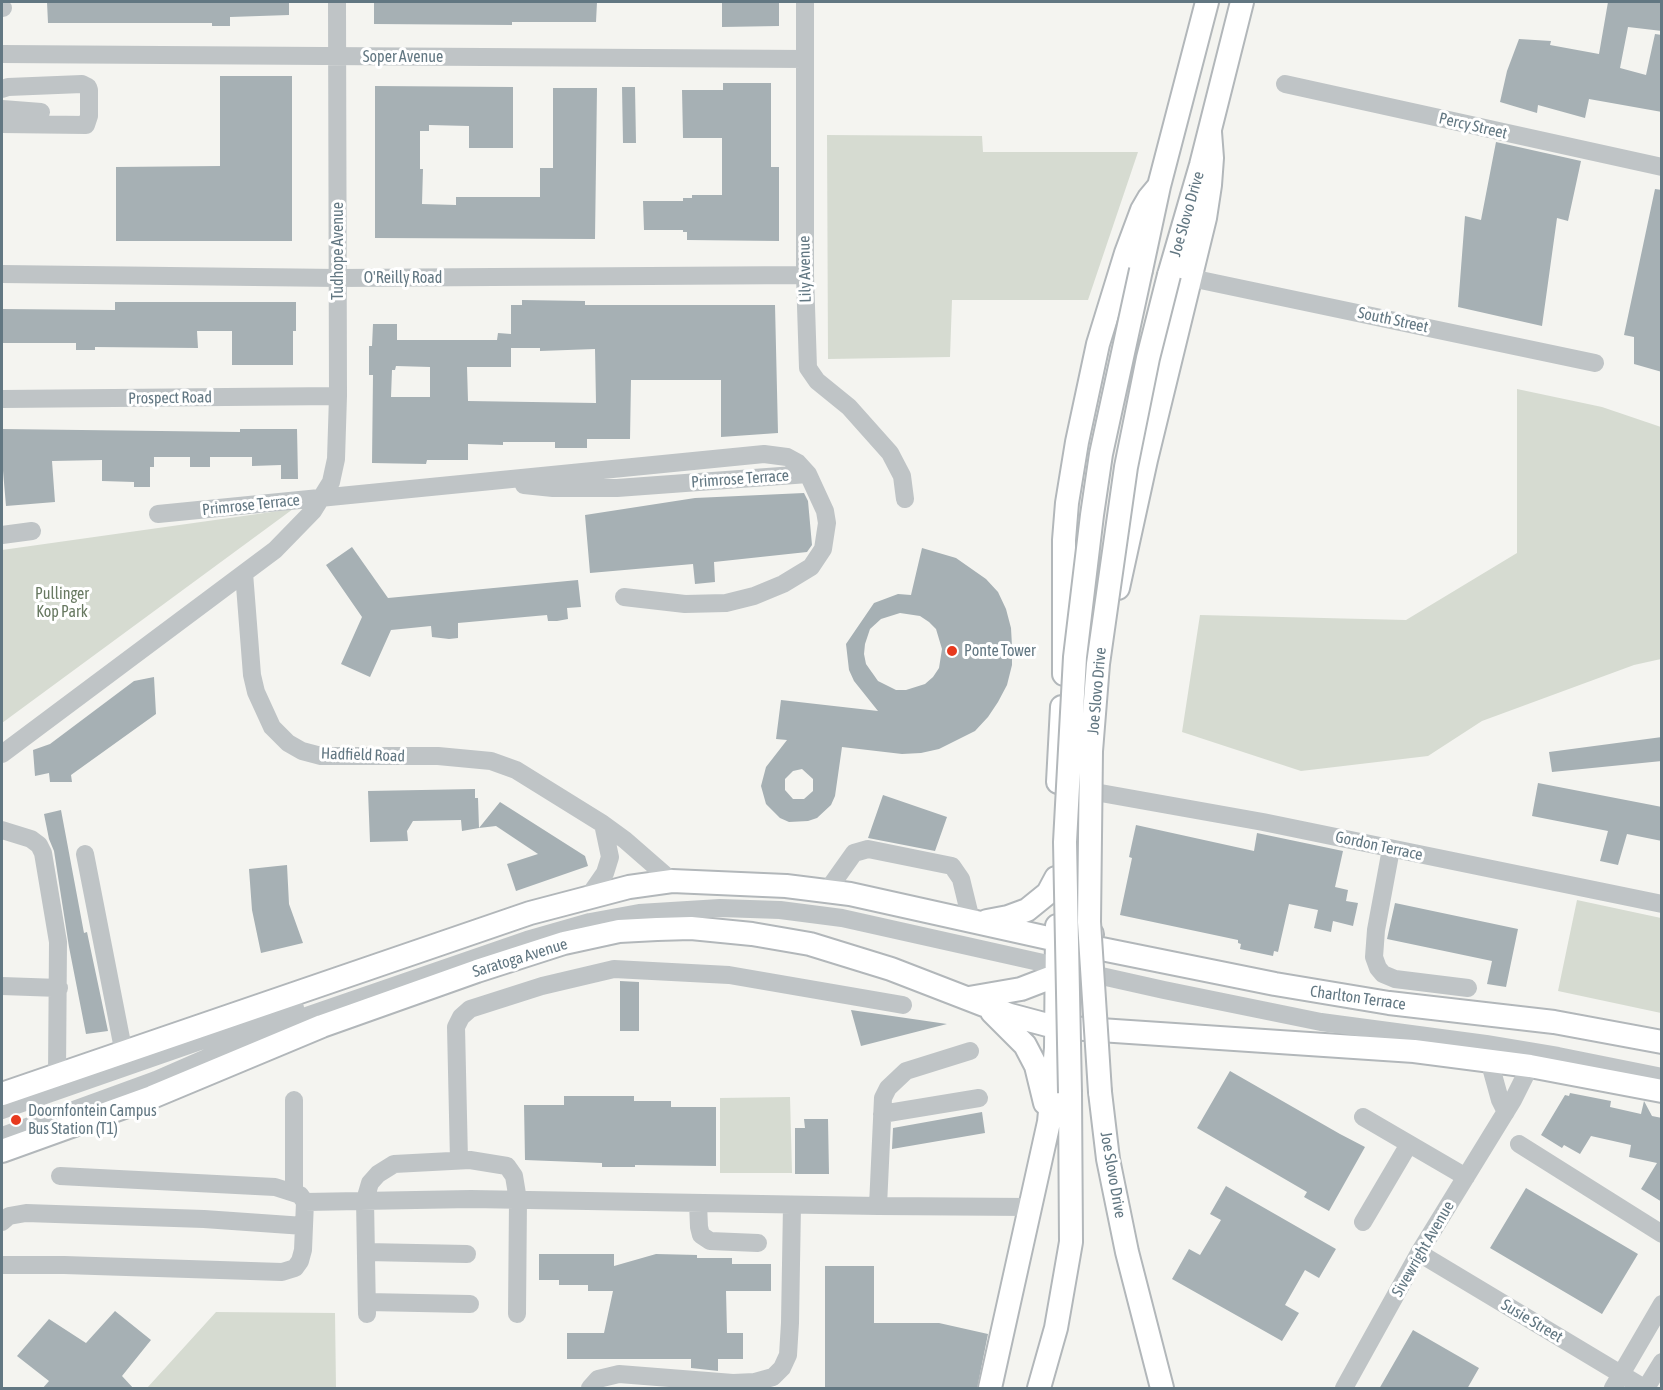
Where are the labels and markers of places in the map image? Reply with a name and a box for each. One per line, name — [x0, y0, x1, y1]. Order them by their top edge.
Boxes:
place label: Ponte Tower — [964, 641, 1036, 661]
marker: Ponte Tower — [945, 644, 959, 658]
place label: Doornfontein Campus Bus Station (T1) — [28, 1101, 157, 1139]
marker: Doornfontein Campus Bus Station (T1) — [9, 1113, 23, 1127]

